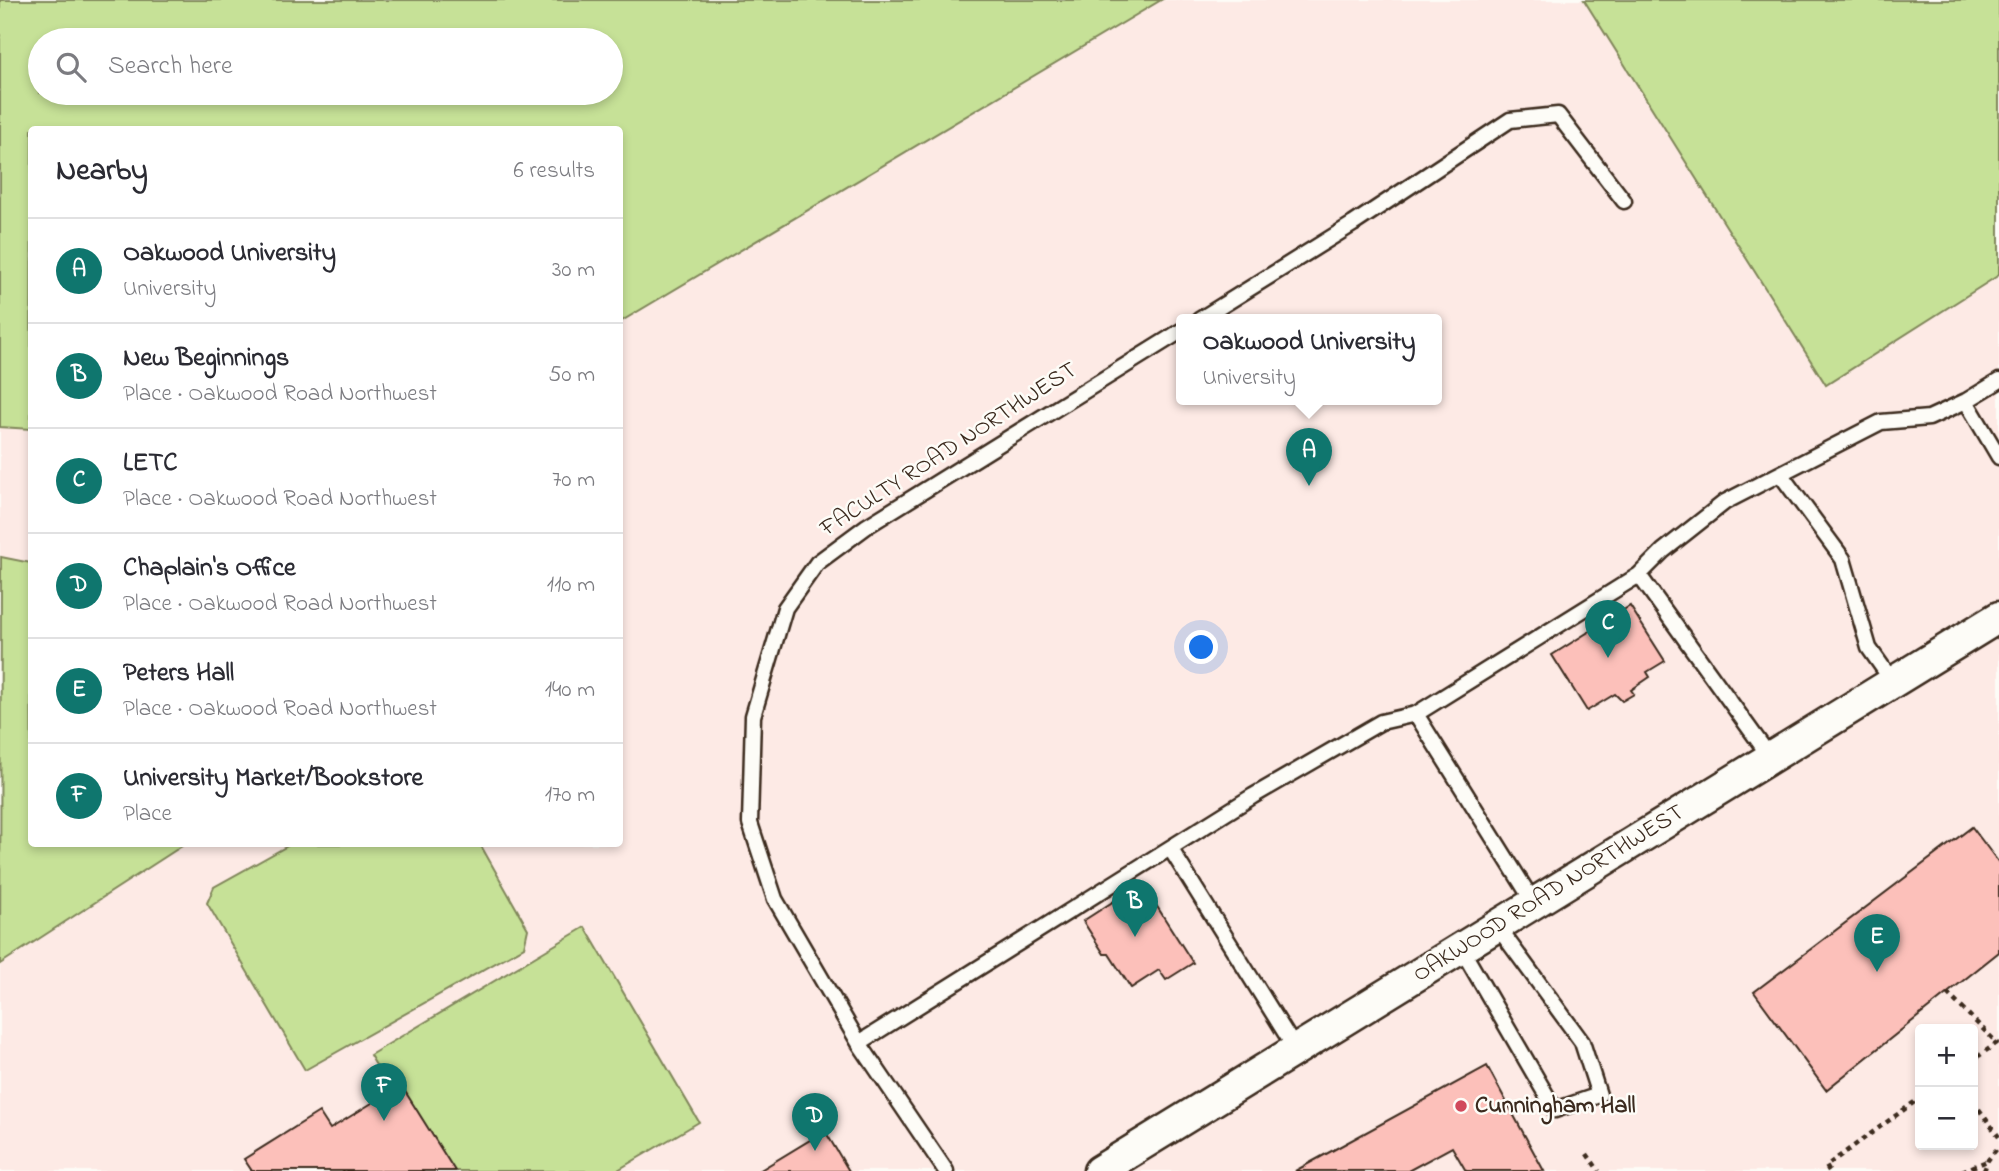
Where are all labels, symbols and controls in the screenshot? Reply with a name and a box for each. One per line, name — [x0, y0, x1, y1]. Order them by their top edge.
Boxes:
search box — [28, 28, 623, 105]
icon: search — [52, 48, 90, 86]
text: Search here — [108, 48, 233, 86]
text: Nearby — [56, 150, 148, 194]
text: 6 results — [514, 155, 595, 188]
text: Oakwood University — [123, 235, 336, 273]
text: A — [72, 254, 86, 287]
text: 30 m — [552, 254, 595, 287]
text: University — [123, 273, 216, 306]
popup — [1176, 314, 1442, 405]
text: Oakwood University — [1202, 324, 1416, 362]
text: New Beginnings — [123, 340, 289, 378]
street label: FACULTY ROAD NORTHWEST — [813, 354, 1084, 547]
text: B — [71, 359, 87, 392]
text: 50 m — [548, 359, 595, 392]
text: University — [1202, 362, 1296, 395]
text: Place · Oakwood Road Northwest — [123, 378, 437, 411]
pin: A — [1286, 428, 1332, 486]
text: LETC — [123, 445, 178, 483]
text: C — [73, 464, 85, 497]
text: 70 m — [552, 464, 595, 497]
text: Place · Oakwood Road Northwest — [123, 483, 437, 516]
text: Chaplain's Office — [123, 550, 296, 588]
text: D — [71, 569, 87, 602]
text: 110 m — [547, 569, 595, 602]
text: Place · Oakwood Road Northwest — [123, 588, 437, 621]
pin: C — [1585, 600, 1631, 658]
your location — [1184, 630, 1218, 664]
text: Peters Hall — [123, 655, 234, 693]
text: E — [72, 674, 86, 707]
text: 140 m — [545, 674, 595, 707]
text: Place · Oakwood Road Northwest — [123, 693, 437, 726]
text: University Market/Bookstore — [123, 760, 423, 798]
text: F — [72, 779, 86, 812]
text: 170 m — [545, 779, 595, 812]
street label: OAKWOOD ROAD NORTHWEST — [1407, 796, 1692, 992]
text: Place — [123, 798, 172, 831]
pin: B — [1112, 879, 1158, 937]
pin: E — [1854, 914, 1900, 972]
map controls — [1915, 1024, 1978, 1150]
button: + — [1915, 1024, 1978, 1087]
pin: F — [361, 1063, 407, 1121]
button: − — [1915, 1087, 1978, 1150]
place label: Cunningham Hall — [1475, 1089, 1635, 1125]
pin: D — [792, 1093, 838, 1151]
marker: Cunningham Hall — [1453, 1098, 1469, 1114]

